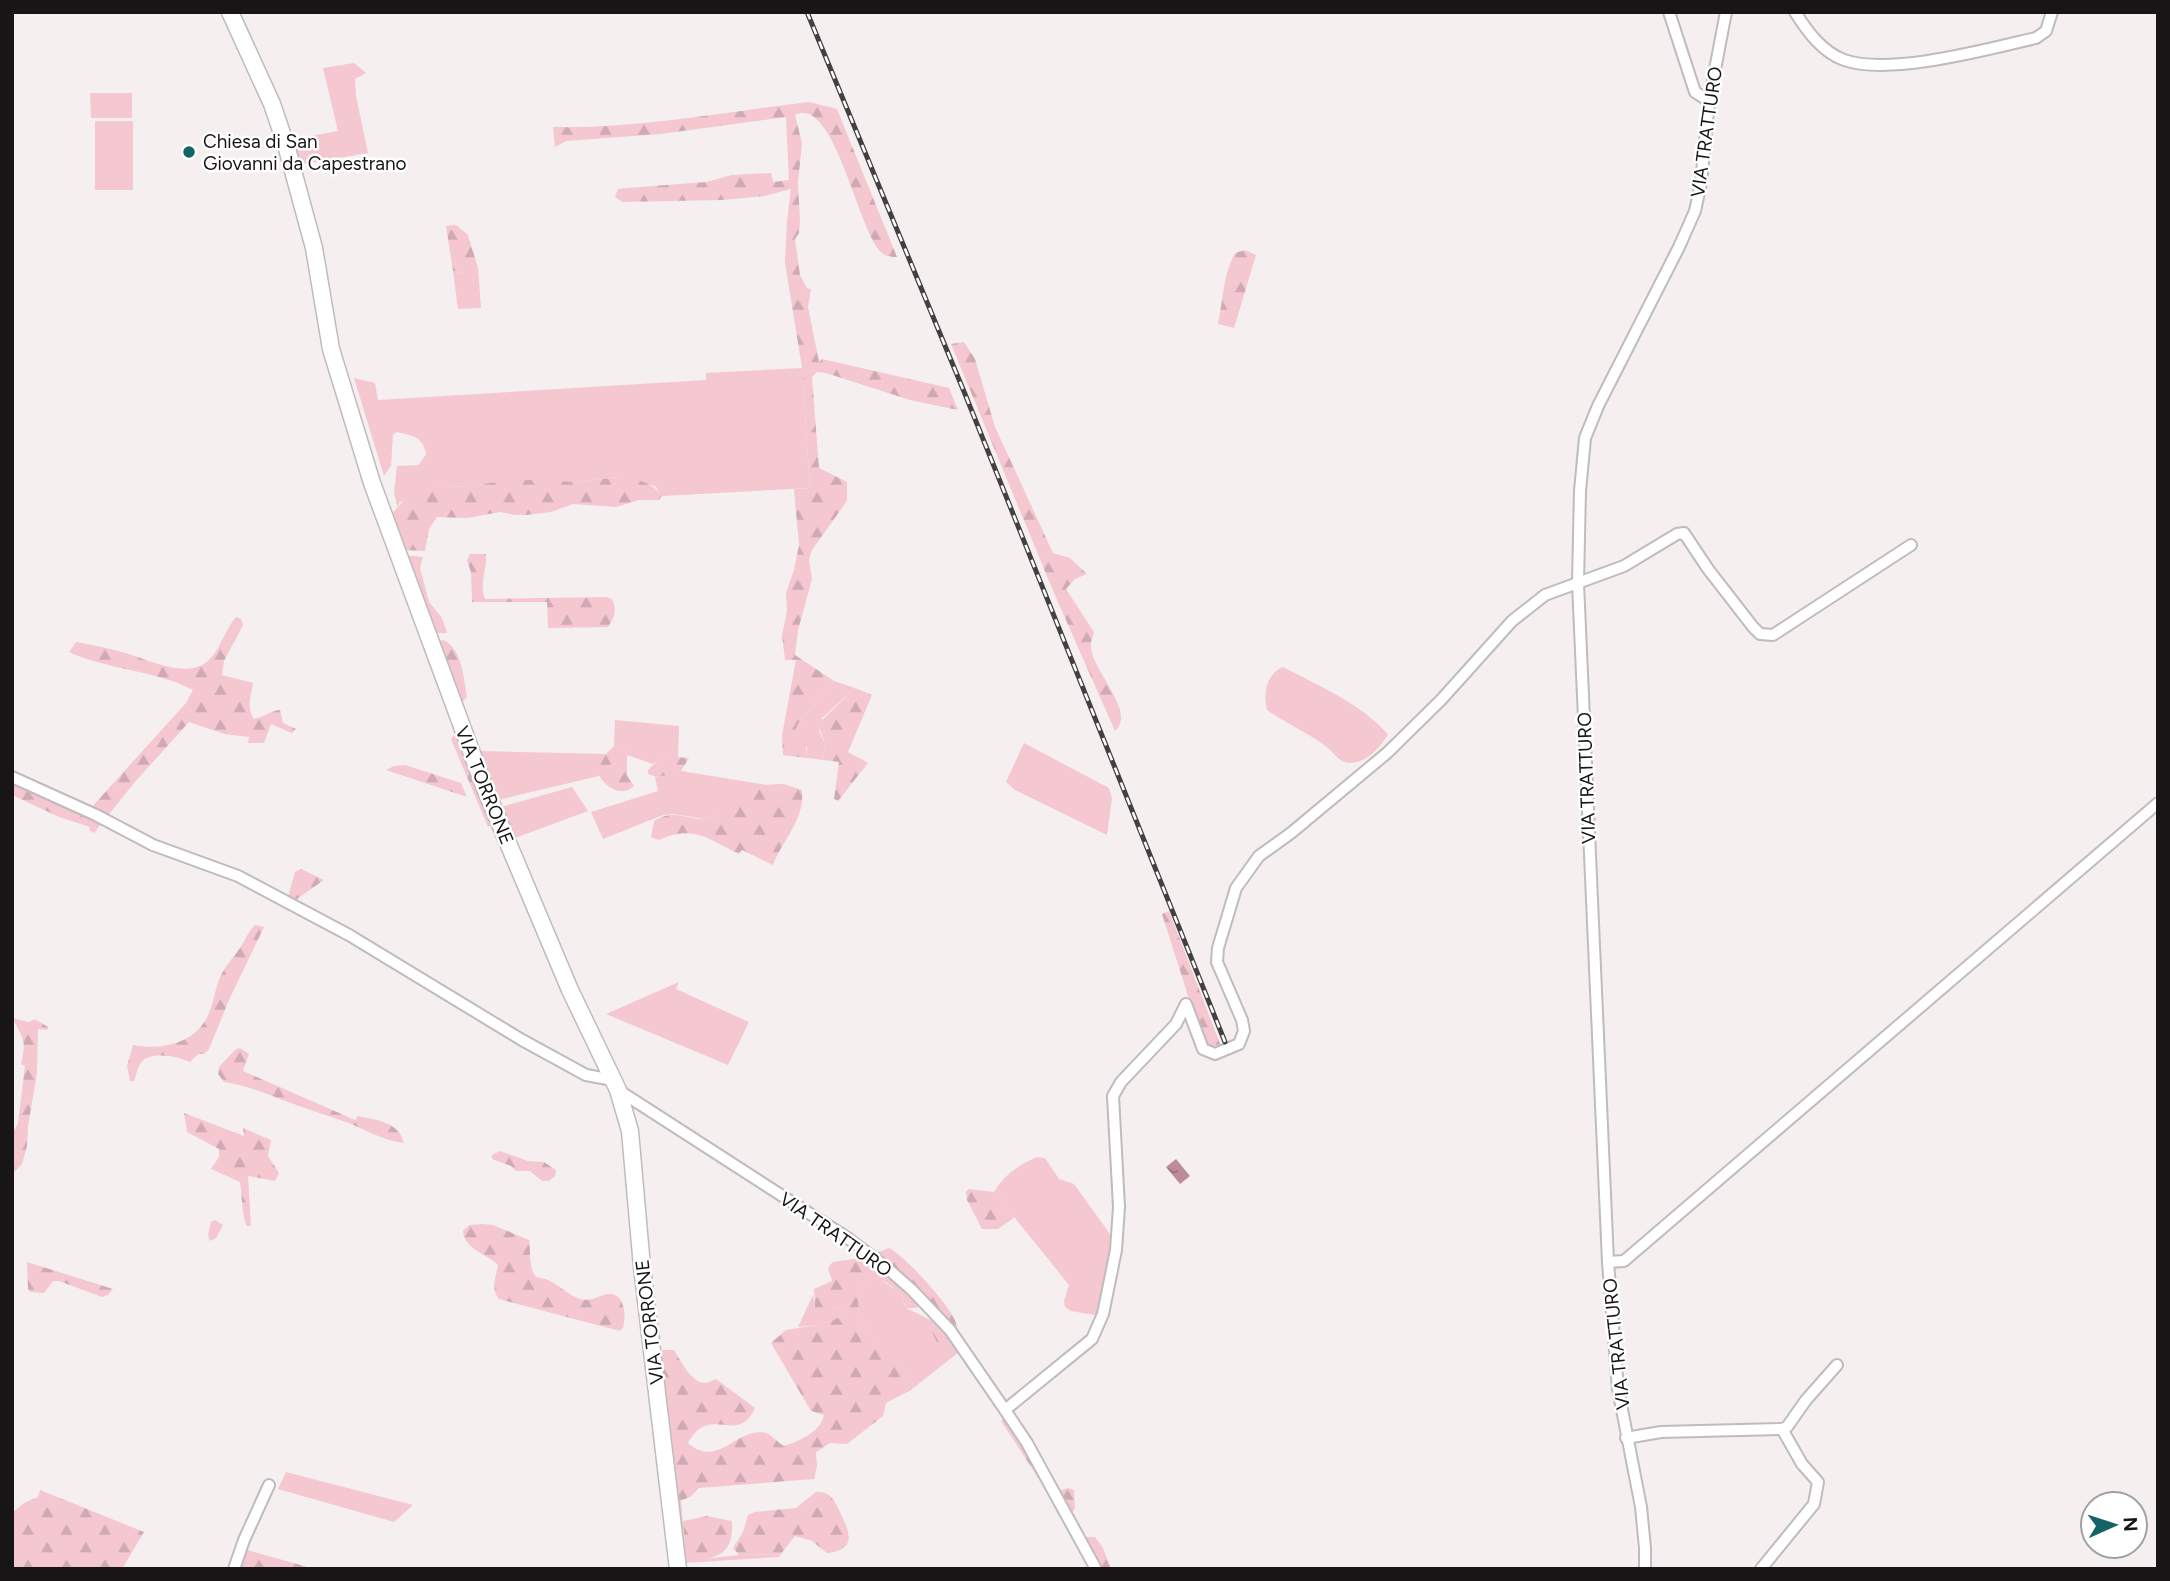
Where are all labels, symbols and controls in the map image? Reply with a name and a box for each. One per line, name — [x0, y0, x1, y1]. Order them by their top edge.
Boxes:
street label: VIA TRATTURO — [1686, 65, 1727, 199]
place label: Chiesa di San Giovanni da Capestrano — [203, 130, 407, 175]
marker: Chiesa di San Giovanni da Capestrano — [181, 144, 197, 160]
street label: VIA TRATTURO — [1573, 712, 1600, 844]
street label: VIA TORRONE — [450, 723, 519, 848]
street label: VIA TRATTURO — [775, 1187, 896, 1282]
street label: VIA TORRONE — [630, 1258, 669, 1386]
street label: VIA TRATTURO — [1598, 1277, 1635, 1411]
north arrow — [2079, 1490, 2149, 1560]
text: N — [2119, 1516, 2142, 1532]

